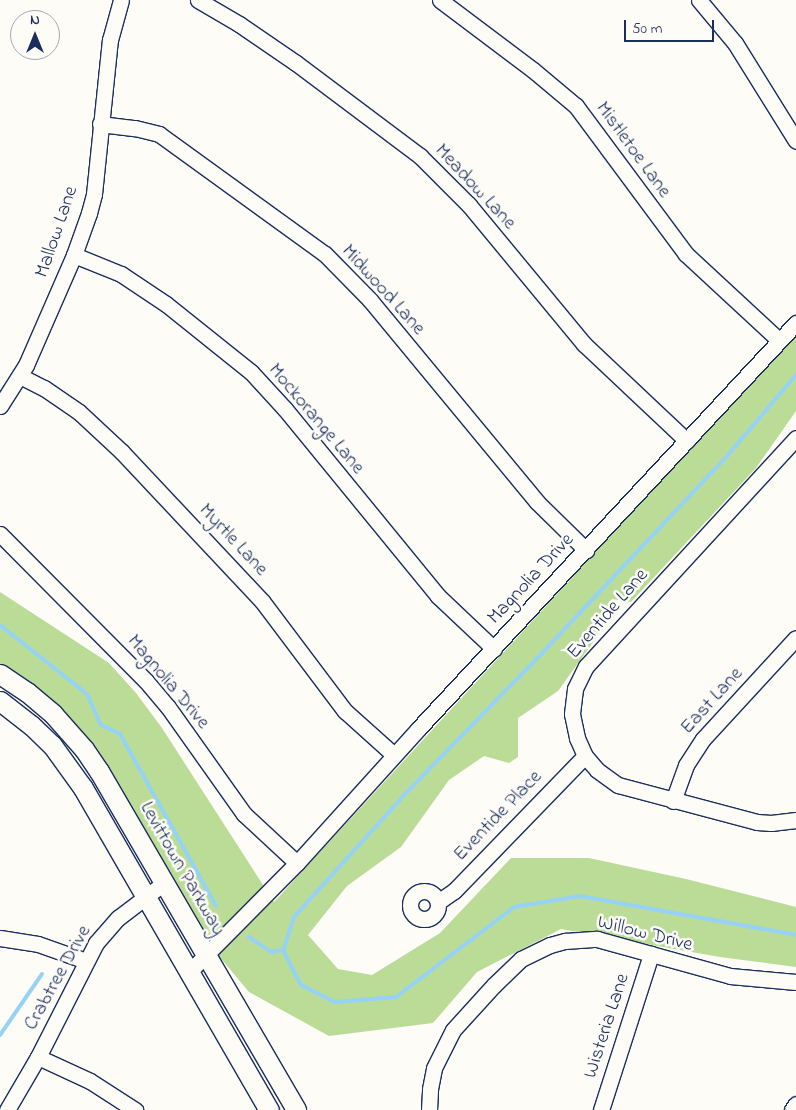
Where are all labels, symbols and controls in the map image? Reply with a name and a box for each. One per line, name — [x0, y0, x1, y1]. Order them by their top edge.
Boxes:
north arrow — [10, 10, 60, 60]
text: N — [30, 10, 40, 31]
scale bar — [626, 10, 716, 42]
text: 50 m — [632, 18, 662, 40]
street label: Mistletoe Lane — [590, 97, 676, 203]
street label: Meadow Lane — [429, 139, 521, 235]
street label: Mallow Lane — [30, 183, 84, 281]
street label: Midwood Lane — [336, 240, 430, 340]
street label: Mockorange Lane — [263, 359, 369, 479]
street label: Myrtle Lane — [193, 499, 273, 581]
street label: Magnolia Drive — [483, 528, 579, 630]
street label: Eventide Lane — [562, 564, 654, 664]
street label: Magnolia Drive — [121, 630, 215, 734]
street label: East Lane — [676, 663, 748, 739]
street label: Eventide Place — [449, 766, 547, 866]
street label: Levittown Parkway — [134, 798, 230, 940]
street label: Willow Drive — [595, 911, 695, 957]
street label: Crabtree Drive — [19, 921, 97, 1035]
street label: Wisteria Lane — [579, 971, 635, 1081]

